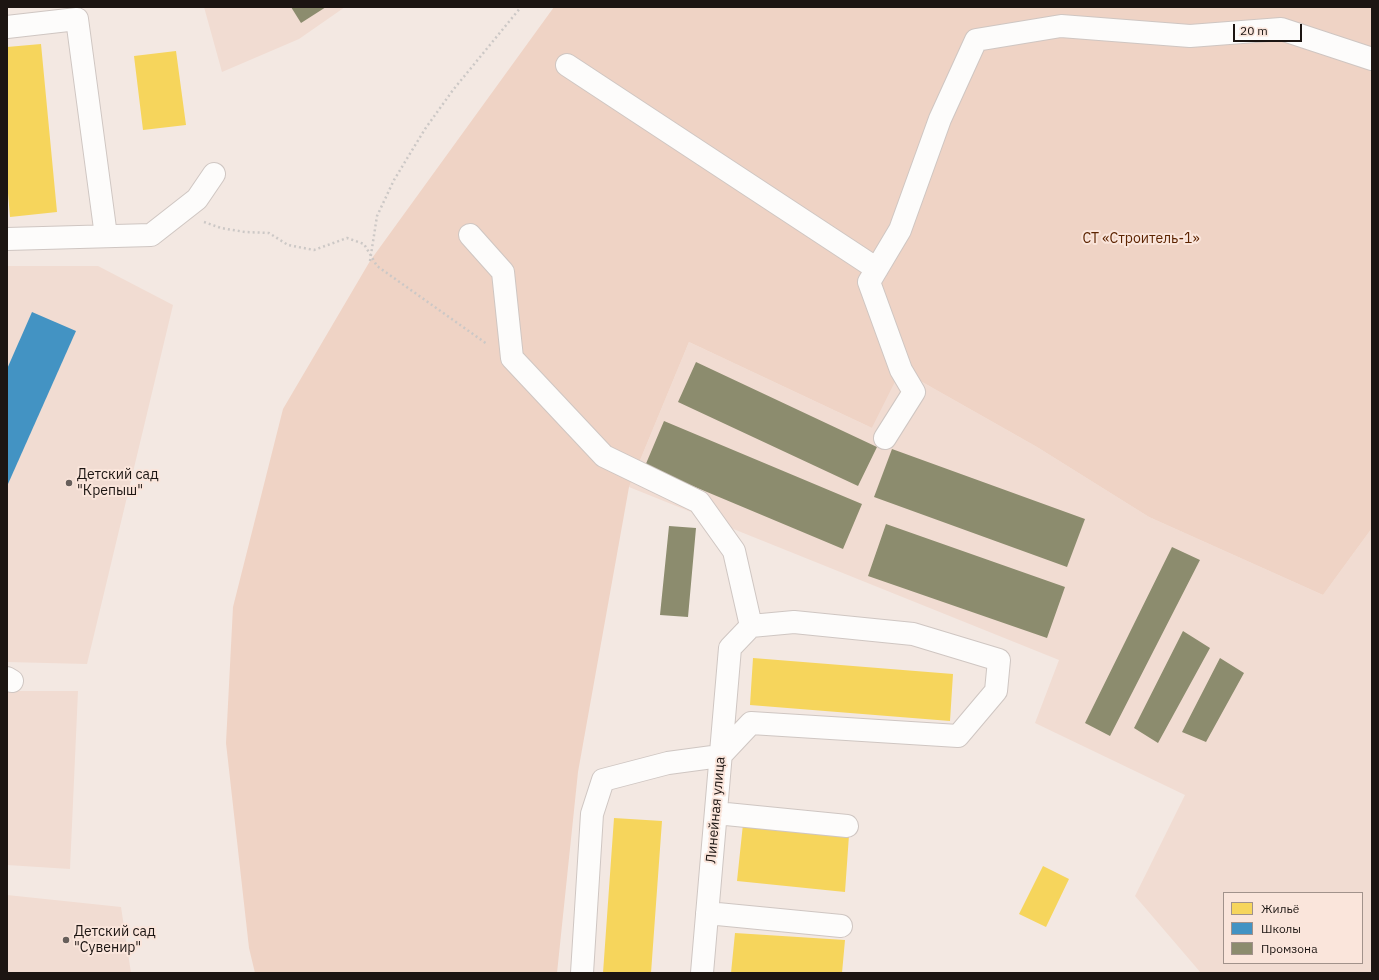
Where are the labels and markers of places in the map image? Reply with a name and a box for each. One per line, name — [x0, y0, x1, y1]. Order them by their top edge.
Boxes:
place label: Детский сад "Крепыш" — [77, 467, 159, 500]
marker: Детский сад "Крепыш" — [64, 478, 74, 488]
place label: Детский сад "Сувенир" — [74, 924, 156, 956]
marker: Детский сад "Сувенир" — [61, 935, 71, 945]

